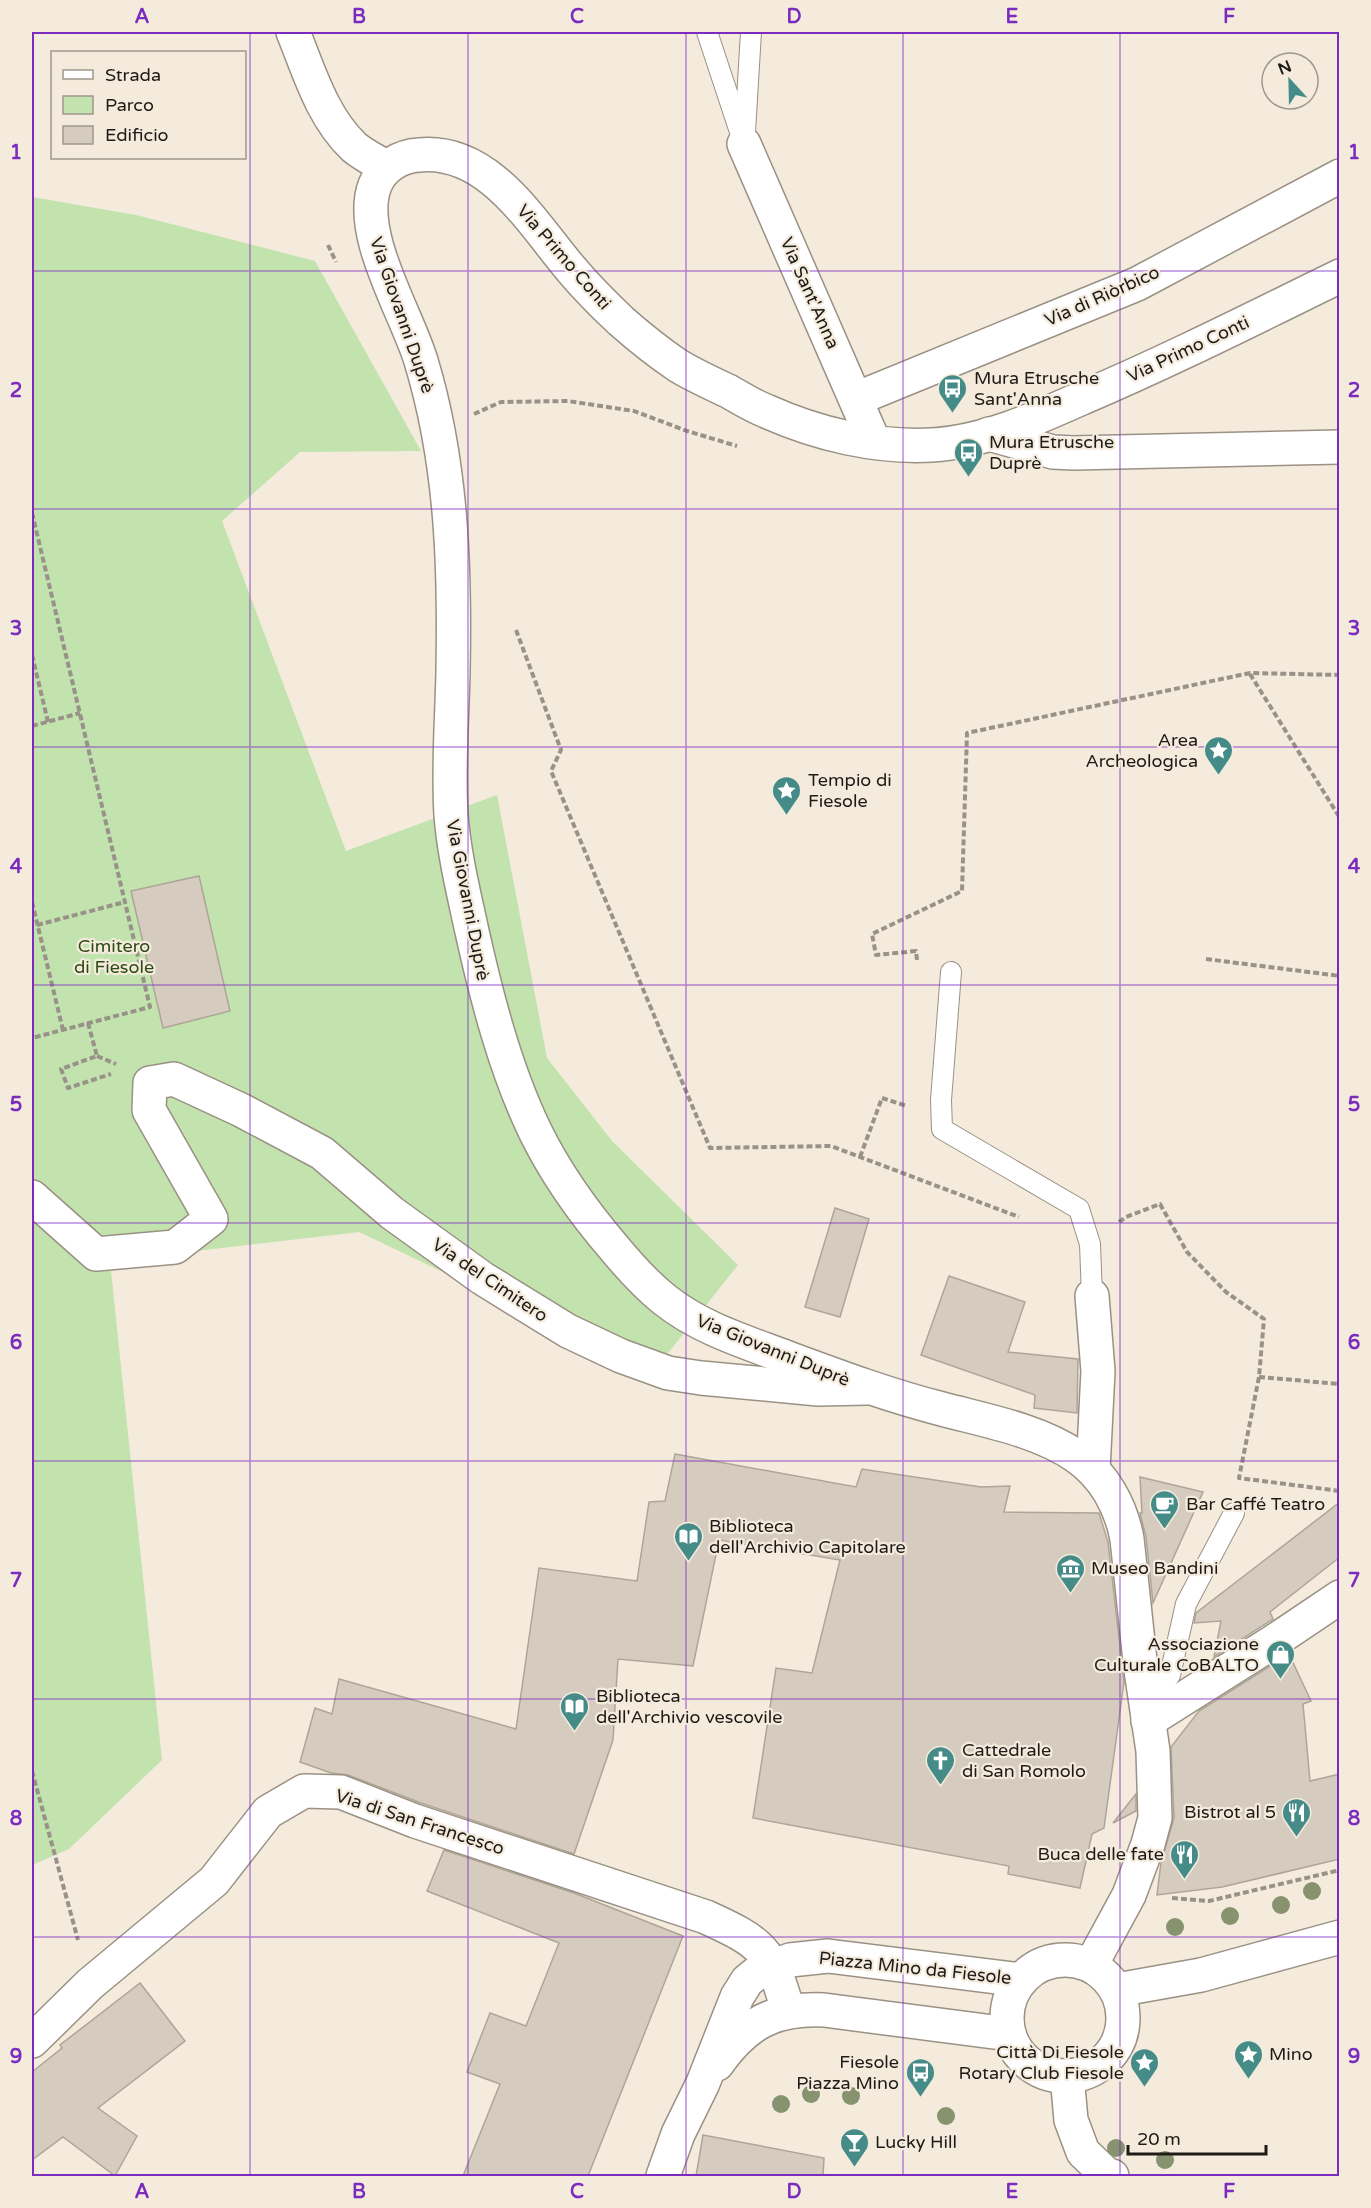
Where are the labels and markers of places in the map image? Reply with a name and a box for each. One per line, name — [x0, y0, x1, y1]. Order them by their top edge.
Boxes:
place label: Mura Etrusche Sant'Anna — [974, 367, 1099, 410]
bus stop icon: Mura Etrusche Sant'Anna — [937, 372, 969, 414]
place label: Mura Etrusche Duprè — [989, 431, 1114, 474]
bus stop icon: Mura Etrusche Duprè — [952, 436, 984, 478]
place label: Area Archeologica — [1085, 729, 1198, 772]
place icon: Area Archeologica — [1203, 734, 1235, 776]
place label: Tempio di Fiesole — [808, 769, 892, 812]
place icon: Tempio di Fiesole — [771, 774, 803, 816]
cafe icon: Bar Caffé Teatro — [1149, 1488, 1181, 1530]
place label: Bar Caffé Teatro — [1186, 1493, 1325, 1515]
place label: Biblioteca dell'Archivio Capitolare — [709, 1515, 906, 1558]
library icon: Biblioteca dell'Archivio Capitolare — [672, 1520, 704, 1562]
museum icon: Museo Bandini — [1054, 1552, 1086, 1594]
place label: Museo Bandini — [1091, 1557, 1218, 1579]
place label: Associazione Culturale CoBALTO — [1094, 1633, 1259, 1676]
shop icon: Associazione Culturale CoBALTO — [1264, 1638, 1296, 1680]
place label: Biblioteca dell'Archivio vescovile — [596, 1685, 782, 1728]
library icon: Biblioteca dell'Archivio vescovile — [559, 1690, 591, 1732]
place label: Cattedrale di San Romolo — [962, 1739, 1086, 1782]
church icon: Cattedrale di San Romolo — [925, 1744, 957, 1786]
restaurant icon: Bistrot al 5 — [1281, 1796, 1313, 1838]
place label: Bistrot al 5 — [1184, 1801, 1276, 1823]
restaurant icon: Buca delle fate — [1169, 1838, 1201, 1880]
place label: Buca delle fate — [1037, 1843, 1164, 1865]
place icon: Mino — [1232, 2038, 1264, 2080]
place label: Città Di Fiesole Rotary Club Fiesole — [958, 2041, 1124, 2084]
place label: Mino — [1269, 2043, 1313, 2065]
place icon: Città Di Fiesole Rotary Club Fiesole — [1129, 2046, 1161, 2088]
place label: Fiesole Piazza Mino — [796, 2051, 899, 2094]
bus stop icon: Fiesole Piazza Mino — [904, 2056, 936, 2098]
bar icon: Lucky Hill — [838, 2126, 870, 2168]
place label: Lucky Hill — [875, 2131, 957, 2153]

